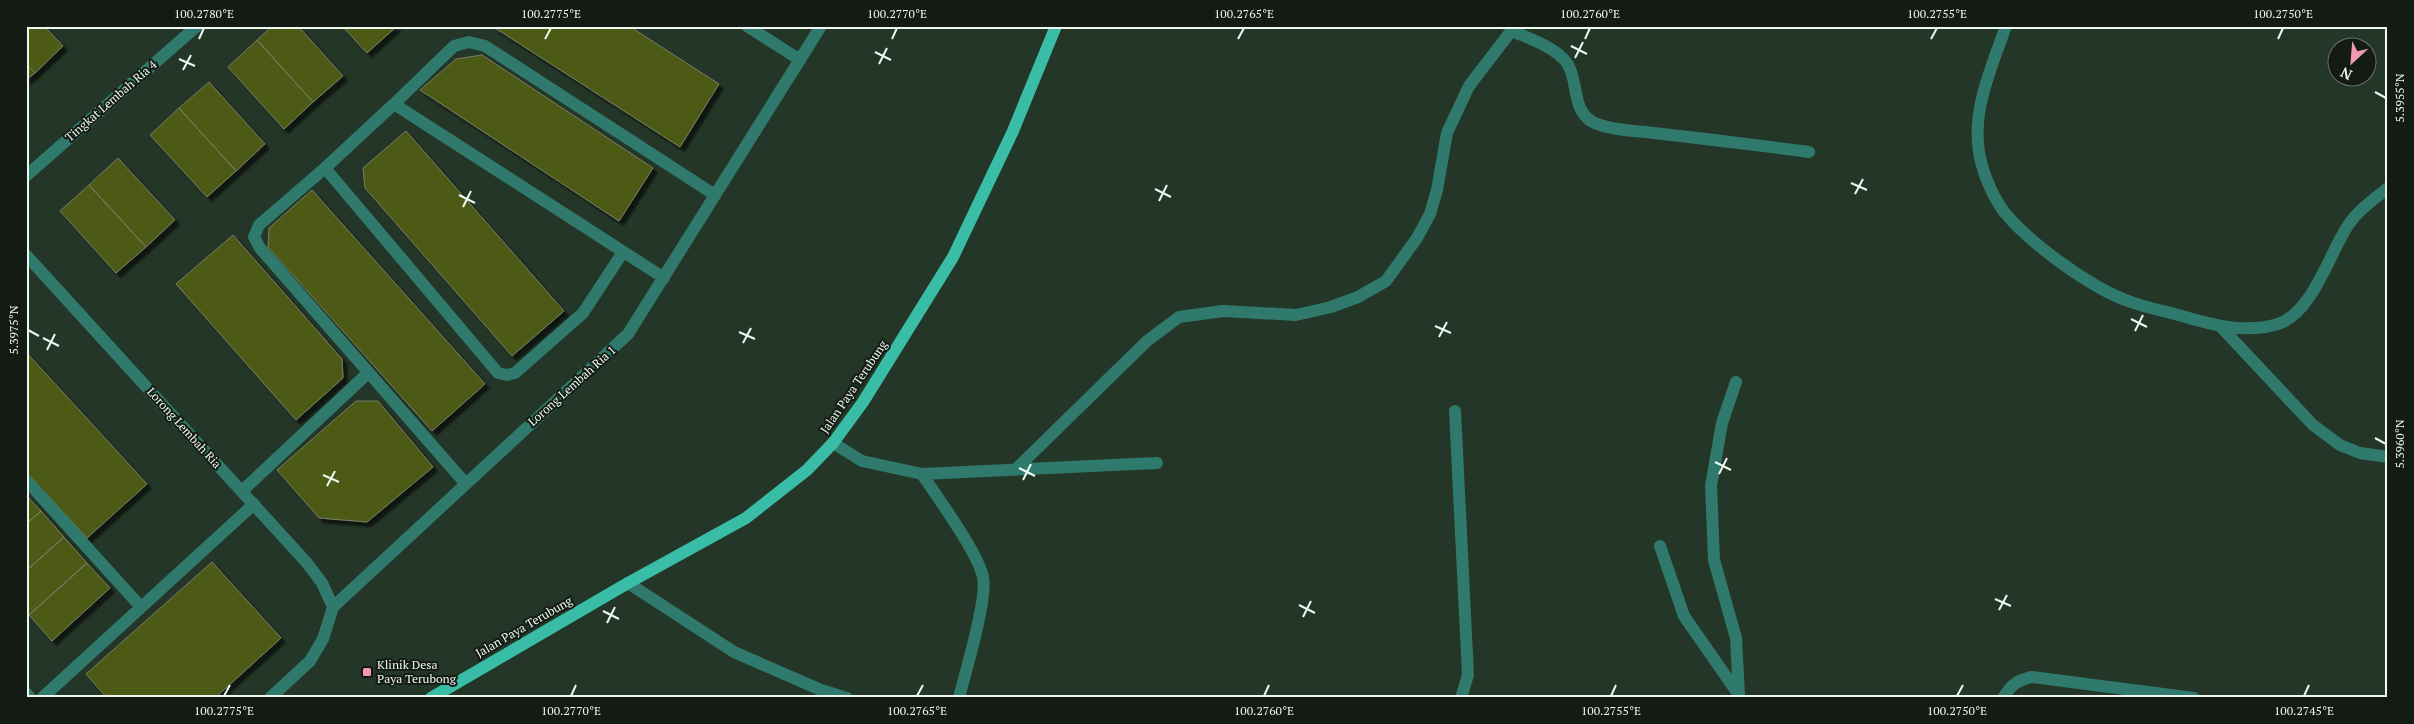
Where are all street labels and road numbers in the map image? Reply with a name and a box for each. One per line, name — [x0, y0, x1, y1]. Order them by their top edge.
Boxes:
street label: Tingkat Lembah Ria 4 — [62, 56, 160, 144]
street label: Jalan Paya Terubung — [817, 337, 891, 436]
street label: Lorong Lembah Ria 1 — [525, 342, 619, 429]
street label: Lorong Lembah Ria — [144, 384, 225, 471]
street label: Jalan Paya Terubung — [473, 592, 575, 660]

